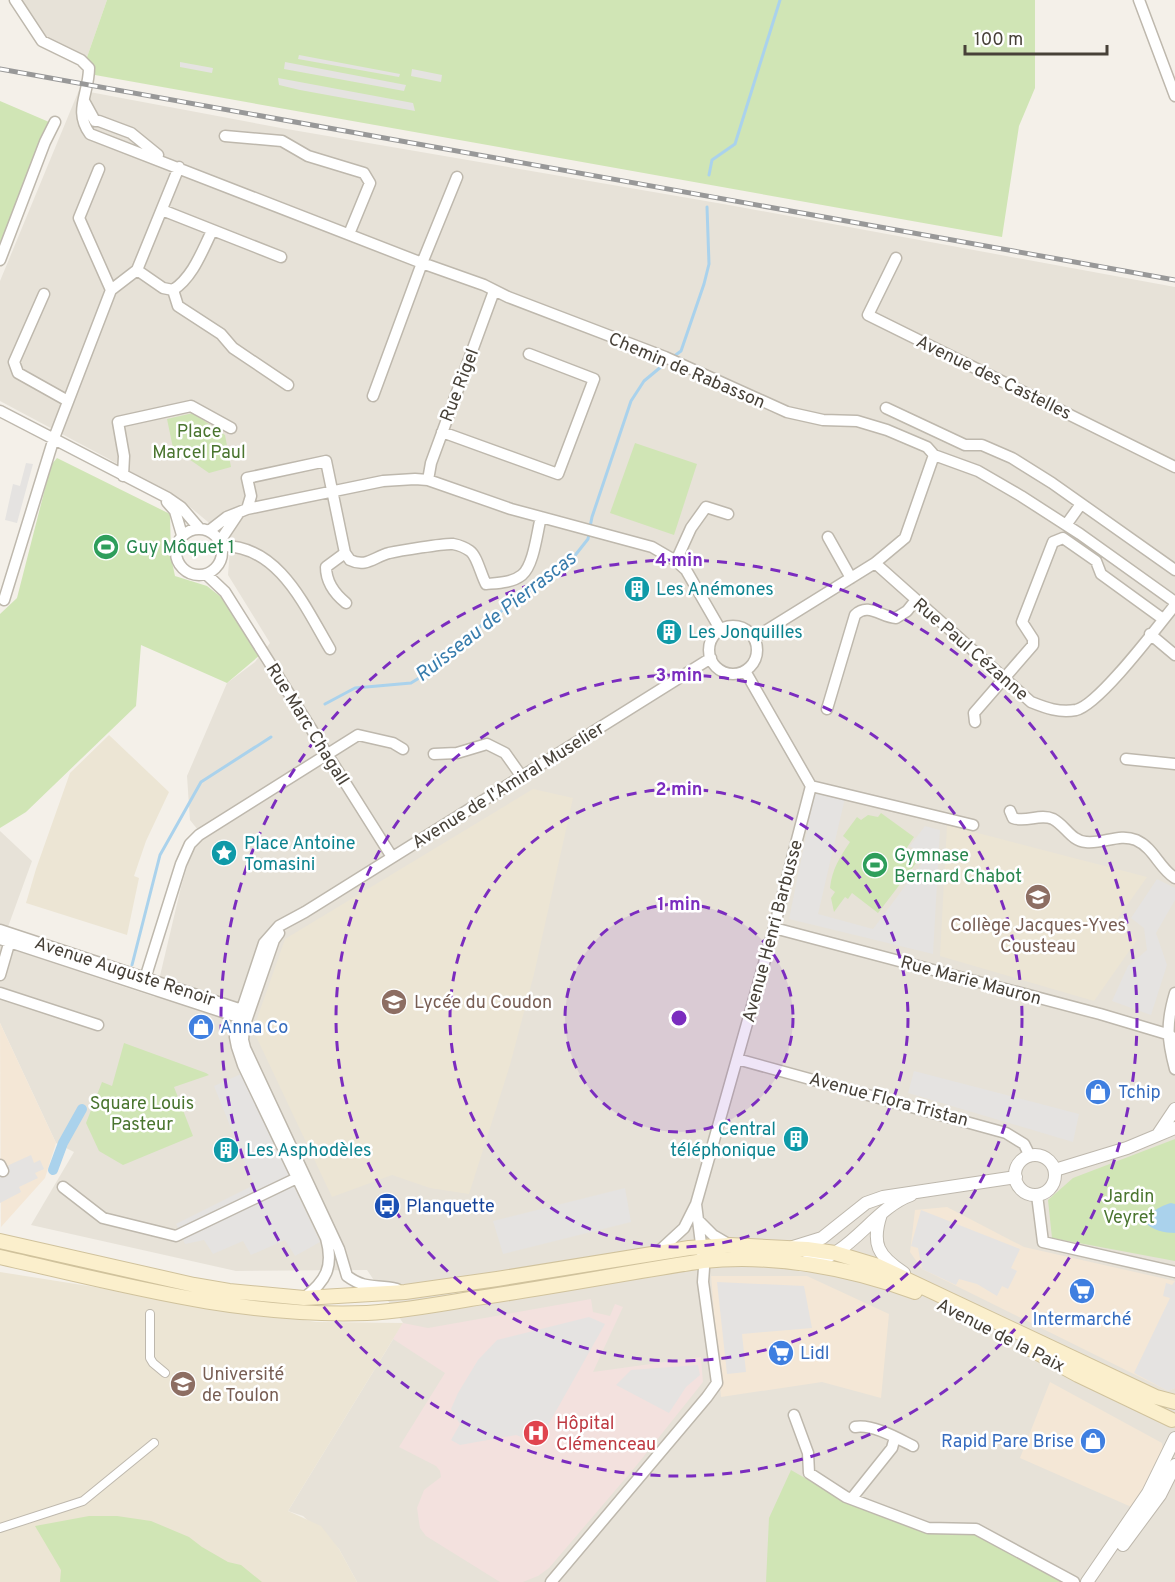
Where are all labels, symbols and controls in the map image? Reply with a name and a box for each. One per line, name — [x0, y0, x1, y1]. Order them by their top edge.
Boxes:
scale bar — [965, 18, 1108, 56]
text: 100 m — [974, 29, 1023, 52]
street label: Chemin de Rabasson — [605, 328, 768, 415]
street label: Avenue des Castelles — [912, 331, 1075, 426]
street label: Rue Rigel — [436, 346, 485, 425]
park label: Place Marcel Paul — [152, 421, 246, 465]
sports icon: Guy Môquet 1 — [91, 532, 121, 562]
place label: Guy Môquet 1 — [126, 537, 235, 560]
water label: Ruisseau de Pierrascas — [410, 546, 583, 689]
text: 4 min — [655, 550, 703, 573]
building icon: Les Anémones — [622, 574, 652, 604]
place label: Les Anémones — [656, 579, 774, 602]
street label: Rue Paul Cézanne — [907, 594, 1033, 707]
building icon: Les Jonquilles — [654, 617, 684, 647]
place label: Les Jonquilles — [688, 622, 803, 645]
street label: Rue Marc Chagall — [260, 659, 354, 790]
text: 3 min — [656, 665, 702, 688]
street label: Avenue de l'Amiral Muselier — [408, 717, 609, 855]
text: 2 min — [655, 779, 703, 802]
place label: Place Antoine Tomasini — [244, 833, 356, 877]
place icon: Place Antoine Tomasini — [209, 838, 239, 868]
street label: Avenue Henri Barbusse — [738, 838, 809, 1025]
place label: Gymnase Bernard Chabot — [894, 845, 1022, 889]
sports icon: Gymnase Bernard Chabot — [860, 850, 890, 880]
school or university icon: Collège Jacques-Yves Cousteau — [1023, 882, 1053, 912]
text: 1 min — [657, 894, 701, 917]
place label: Collège Jacques-Yves Cousteau — [950, 915, 1126, 959]
street label: Avenue Auguste Renoir — [31, 932, 218, 1012]
street label: Rue Marie Mauron — [898, 952, 1044, 1011]
school or university icon: Lycée du Coudon — [379, 987, 409, 1017]
place label: Lycée du Coudon — [414, 992, 552, 1015]
centre of rings — [669, 1008, 689, 1028]
shop icon: Anna Co — [186, 1012, 216, 1042]
place label: Anna Co — [220, 1017, 288, 1040]
street label: Avenue Flora Tristan — [806, 1068, 971, 1133]
shop icon: Tchip — [1083, 1077, 1113, 1107]
place label: Tchip — [1118, 1082, 1161, 1105]
park label: Square Louis Pasteur — [90, 1093, 194, 1137]
place label: Central téléphonique — [670, 1119, 776, 1163]
building icon: Central téléphonique — [781, 1124, 811, 1154]
building icon: Les Asphodèles — [211, 1135, 241, 1165]
place label: Les Asphodèles — [246, 1140, 371, 1163]
park label: Jardin Veyret — [1103, 1186, 1155, 1230]
bus stop icon: Planquette — [372, 1191, 402, 1221]
place label: Planquette — [406, 1196, 495, 1219]
supermarket icon: Intermarché — [1067, 1276, 1097, 1306]
street label: Avenue de la Paix — [932, 1294, 1068, 1379]
place label: Intermarché — [1032, 1309, 1132, 1332]
supermarket icon: Lidl — [766, 1338, 796, 1368]
place label: Lidl — [800, 1343, 829, 1366]
place label: Université de Toulon — [202, 1364, 284, 1408]
school or university icon: Université de Toulon — [168, 1369, 198, 1399]
place label: Hôpital Clémenceau — [556, 1413, 656, 1457]
hospital icon: Hôpital Clémenceau — [521, 1418, 551, 1448]
shop icon: Rapid Pare Brise — [1078, 1426, 1108, 1456]
place label: Rapid Pare Brise — [941, 1431, 1074, 1454]

